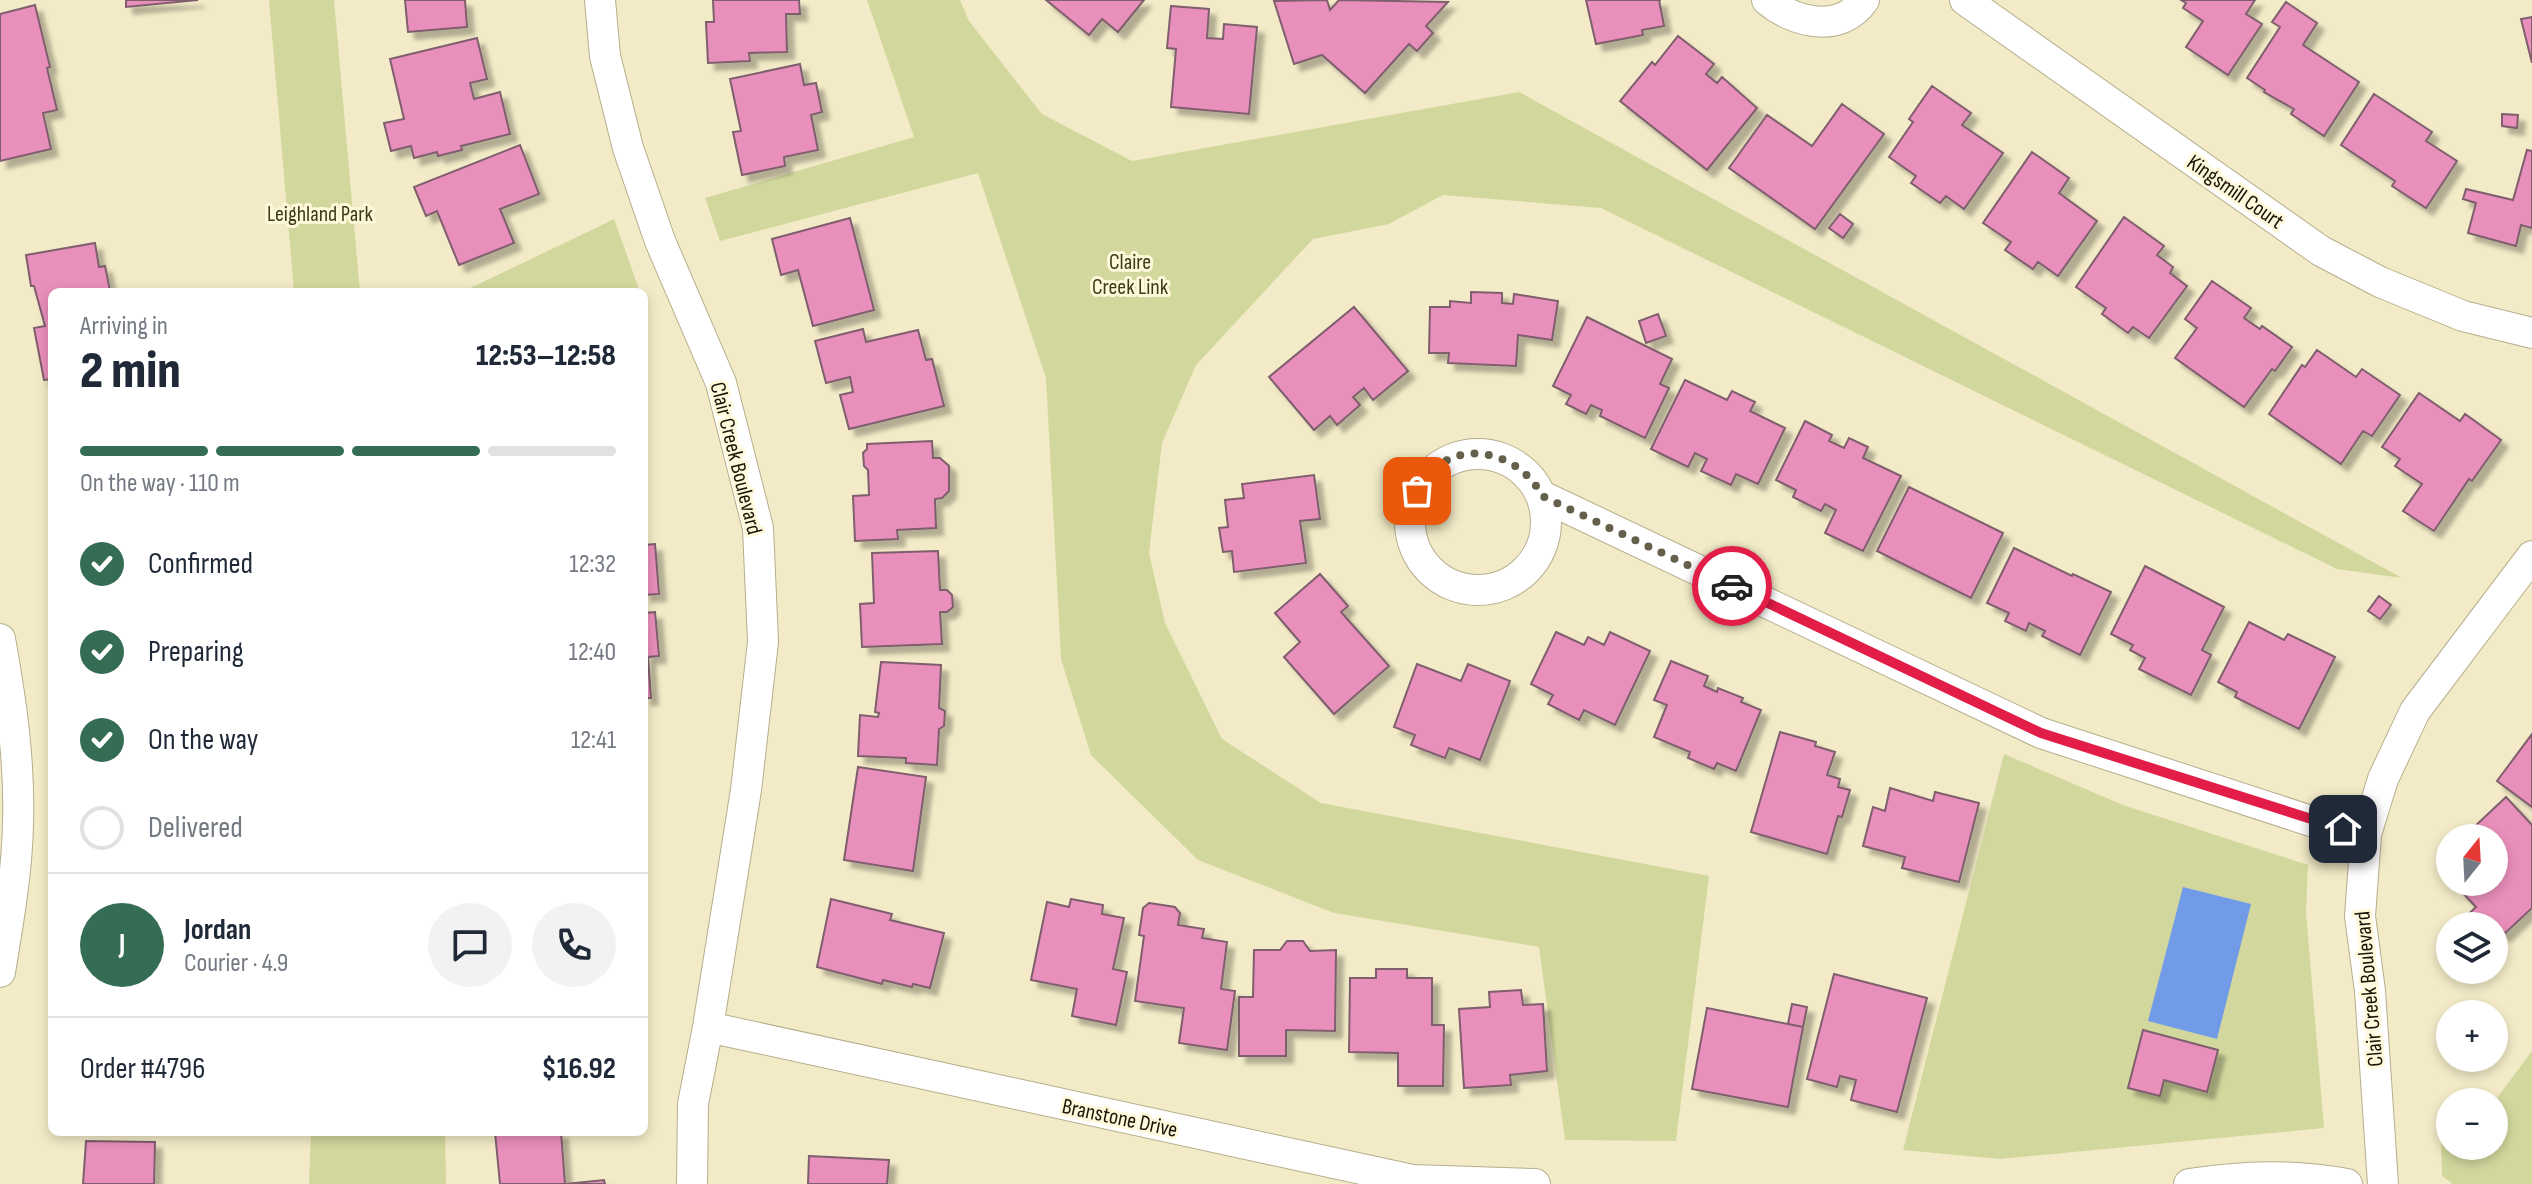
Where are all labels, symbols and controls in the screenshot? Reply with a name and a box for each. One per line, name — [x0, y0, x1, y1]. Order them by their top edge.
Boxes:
street label: Kingsmill Court — [2181, 149, 2289, 236]
park label: Leighland Park — [267, 201, 374, 228]
park label: Claire Creek Link — [1092, 249, 1169, 301]
text: Arriving in — [80, 311, 168, 342]
text: 12:53–12:58 — [476, 338, 616, 374]
text: 2 min — [80, 340, 181, 403]
street label: Clair Creek Boulevard — [704, 379, 768, 537]
pin — [1383, 457, 1451, 525]
text: On the way · 110 m — [80, 468, 240, 499]
icon: bag — [1395, 469, 1439, 513]
icon: check — [80, 542, 124, 586]
text: Confirmed — [148, 546, 253, 582]
courier — [1692, 546, 1772, 626]
text: 12:32 — [569, 549, 616, 580]
icon: car — [1710, 564, 1754, 608]
icon: check — [80, 630, 124, 674]
text: Preparing — [148, 634, 244, 670]
text: 12:40 — [569, 637, 616, 668]
icon: check — [80, 718, 124, 762]
text: On the way — [148, 722, 258, 758]
text: 12:41 — [571, 725, 616, 756]
pin — [2309, 795, 2377, 863]
icon: home — [2321, 807, 2365, 851]
text: Delivered — [148, 810, 243, 846]
north arrow — [2436, 824, 2508, 896]
map controls — [2436, 824, 2508, 1160]
button: chat — [428, 903, 512, 987]
button: phone — [532, 903, 616, 987]
street label: Clair Creek Boulevard — [2349, 910, 2390, 1068]
text: Jordan — [184, 912, 251, 948]
button: layers — [2436, 912, 2508, 984]
text: J — [119, 927, 125, 963]
text: Courier · 4.9 — [184, 948, 288, 979]
button: + — [2436, 1000, 2508, 1072]
text: Order #4796 — [80, 1051, 205, 1087]
text: $16.92 — [541, 1051, 616, 1087]
button: − — [2436, 1088, 2508, 1160]
street label: Branstone Drive — [1059, 1093, 1180, 1144]

